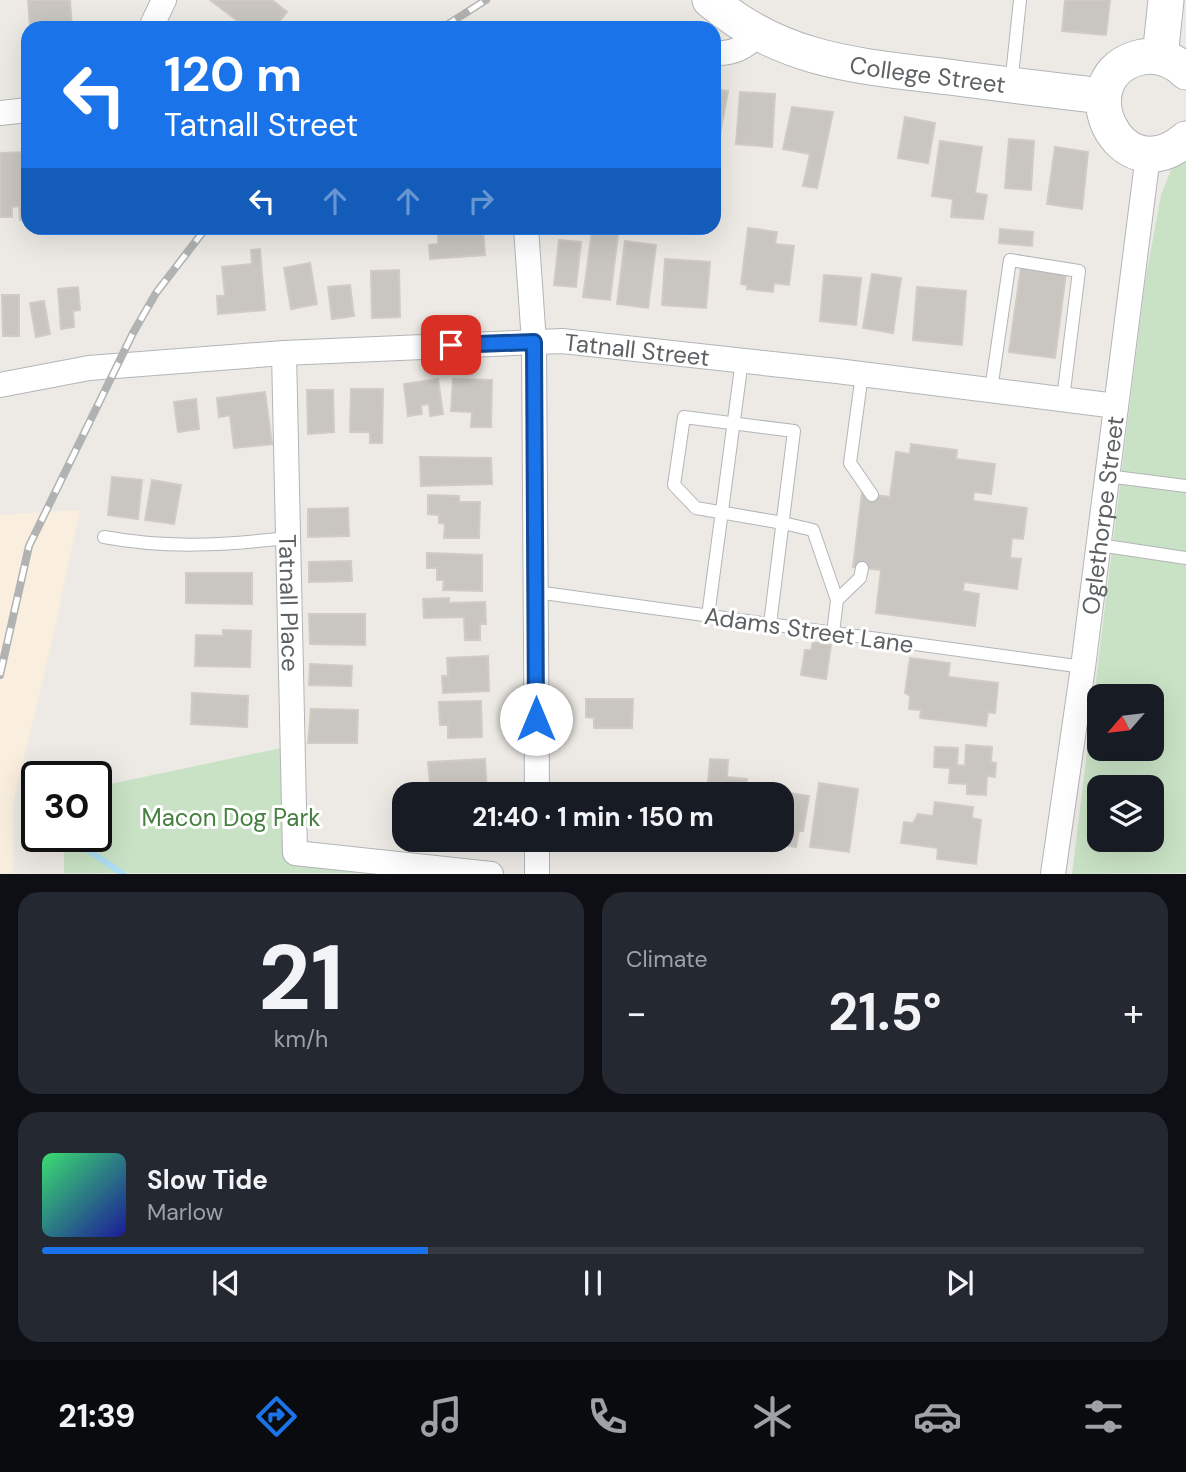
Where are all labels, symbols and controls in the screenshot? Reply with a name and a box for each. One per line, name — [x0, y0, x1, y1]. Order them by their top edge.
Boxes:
text: 120 m — [164, 42, 302, 106]
street label: College Street — [847, 48, 1007, 100]
icon: left — [49, 49, 140, 140]
text: Tatnall Street — [164, 104, 358, 146]
icon: left — [243, 182, 281, 220]
icon: ahead — [316, 182, 354, 220]
icon: ahead — [389, 182, 427, 220]
icon: right — [462, 182, 500, 220]
pin — [421, 315, 481, 375]
icon: arrive — [432, 326, 470, 364]
street label: Tatnall Street — [563, 326, 711, 373]
street label: Oglethorpe Street — [1074, 414, 1130, 617]
street label: Tatnall Place — [272, 534, 307, 672]
street label: Adams Street Lane — [703, 600, 915, 660]
position arrow — [499, 682, 573, 756]
north arrow — [1087, 684, 1164, 761]
map controls — [1087, 684, 1164, 852]
speed limit sign: 30 — [21, 761, 112, 852]
button: layers — [1087, 775, 1164, 852]
text: 21:40 · 1 min · 150 m — [472, 800, 714, 834]
park label: Macon Dog Park — [142, 802, 320, 833]
text: 21 — [258, 919, 344, 1037]
text: Climate — [626, 944, 708, 974]
text: 21.5° — [828, 978, 942, 1046]
text: − — [626, 988, 647, 1038]
text: + — [1123, 988, 1144, 1038]
text: km/h — [274, 1024, 328, 1054]
text: Slow Tide — [147, 1163, 268, 1197]
text: Marlow — [147, 1197, 223, 1227]
icon: previous — [207, 1264, 245, 1302]
icon: pause — [574, 1264, 612, 1302]
icon: next — [941, 1264, 979, 1302]
icon: directions — [252, 1392, 301, 1441]
icon: music — [417, 1392, 466, 1441]
icon: phone — [583, 1392, 632, 1441]
icon: climate — [748, 1392, 797, 1441]
icon: car — [913, 1392, 962, 1441]
icon: filters — [1079, 1392, 1128, 1441]
text: 21:39 — [58, 1395, 135, 1437]

